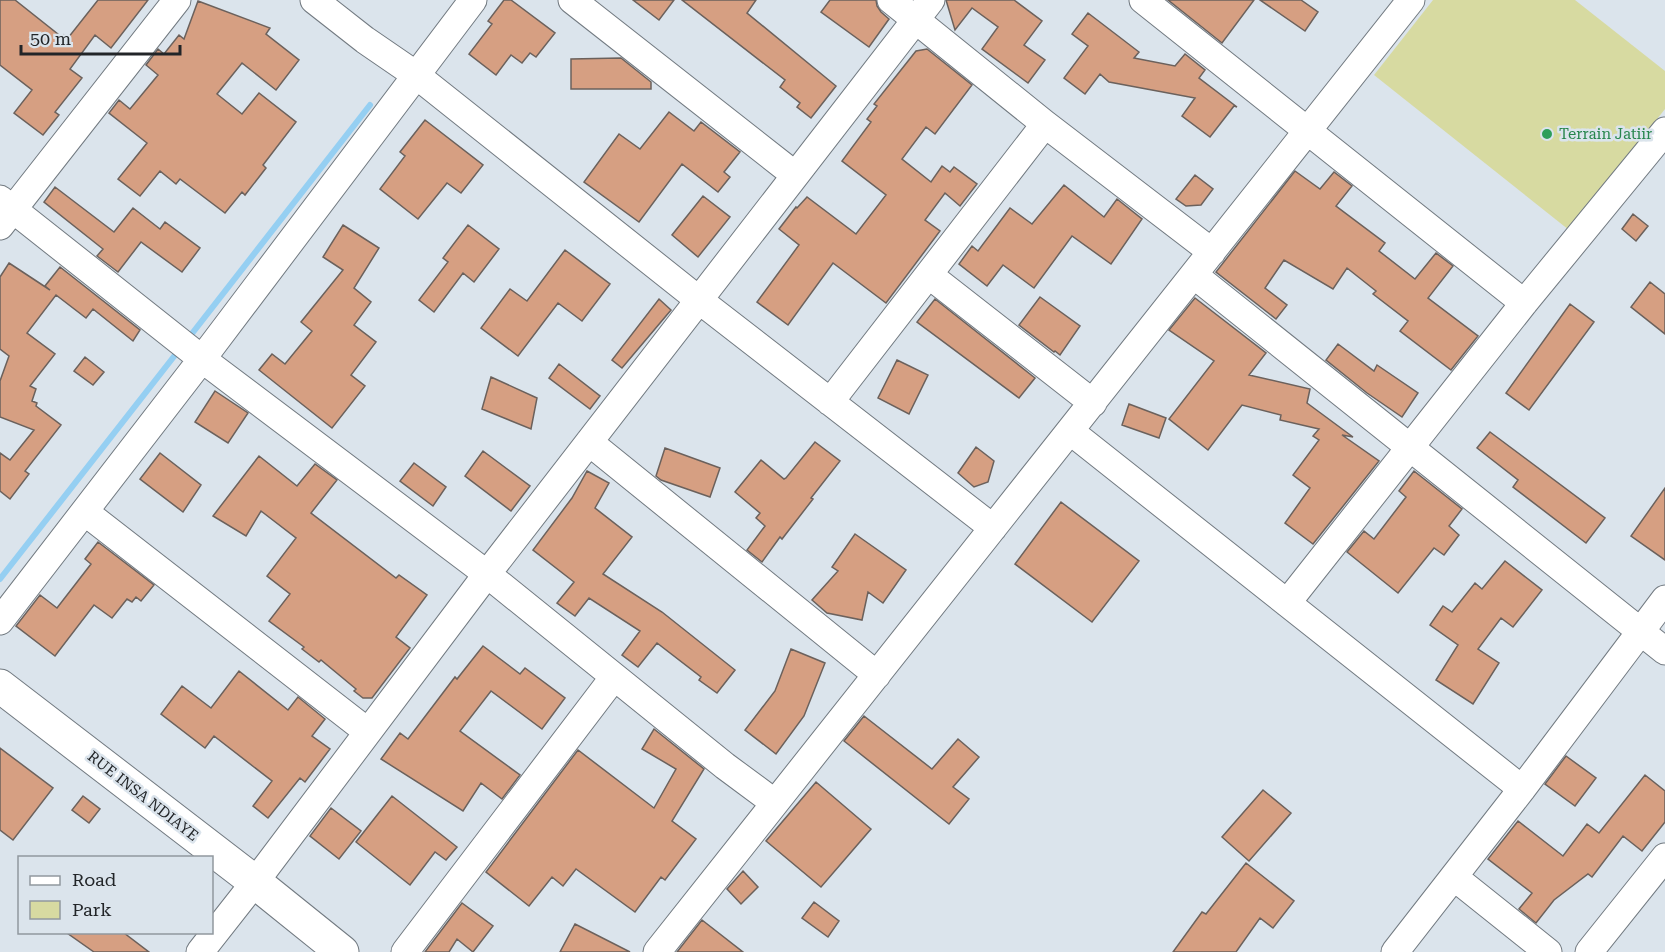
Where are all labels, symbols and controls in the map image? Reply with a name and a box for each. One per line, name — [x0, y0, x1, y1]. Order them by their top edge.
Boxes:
scale bar — [21, 18, 180, 56]
text: 50 m — [30, 28, 71, 49]
place label: Terrain Jatiir — [1559, 125, 1652, 143]
marker: Terrain Jatiir — [1540, 127, 1554, 141]
street label: RUE INSA NDIAYE — [84, 747, 202, 845]
legend — [18, 856, 213, 934]
text: Road — [72, 869, 117, 890]
text: Park — [72, 899, 112, 920]

